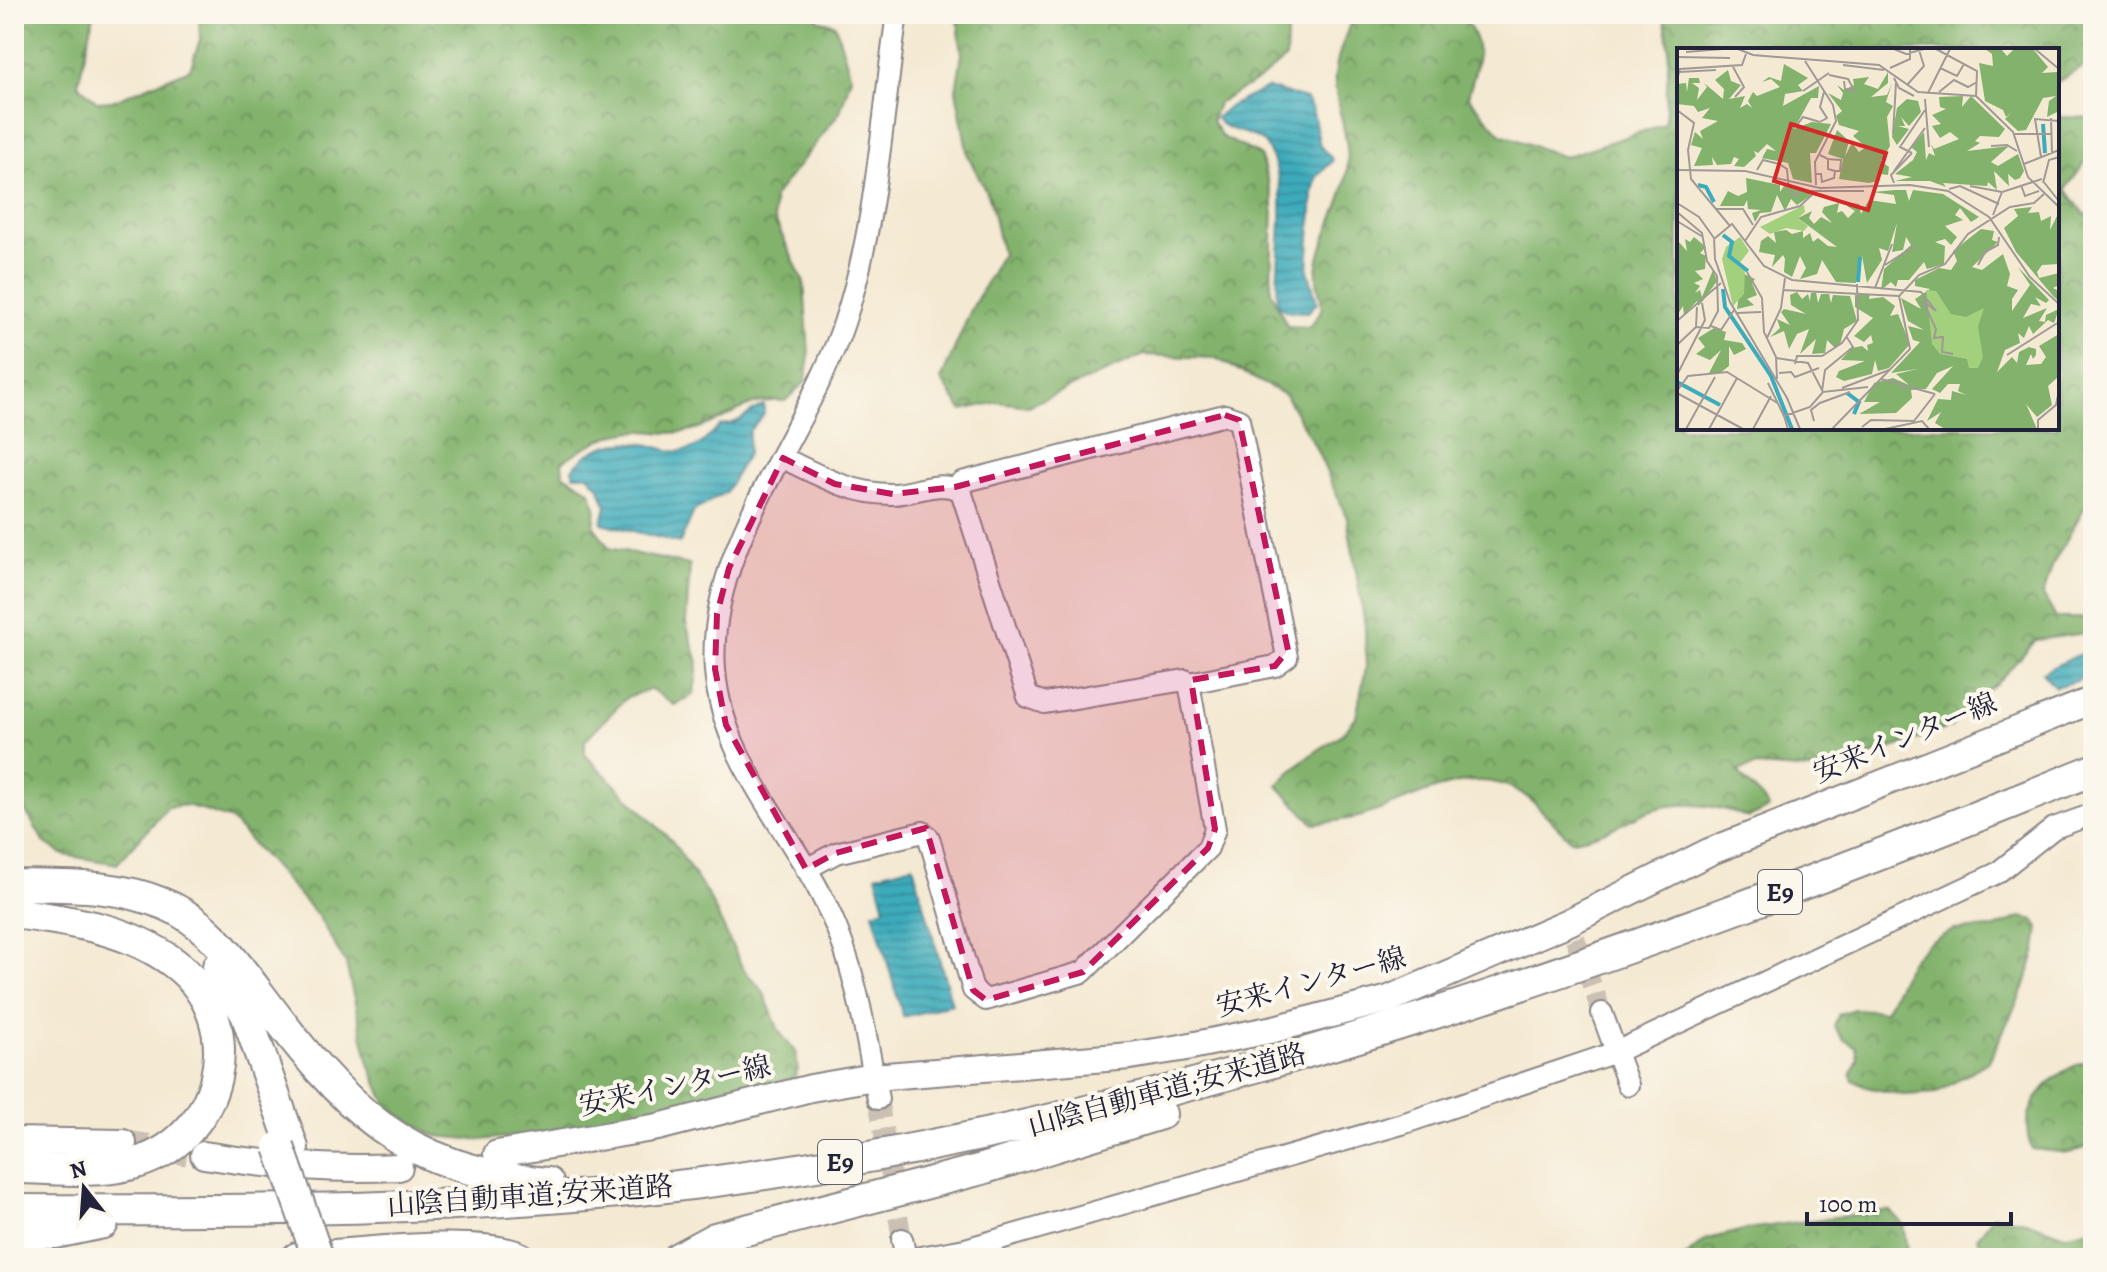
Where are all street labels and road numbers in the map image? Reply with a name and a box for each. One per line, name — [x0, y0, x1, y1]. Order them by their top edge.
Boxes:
street label: 安来インター線 — [1808, 684, 2002, 792]
road number: E9 — [1758, 870, 1802, 914]
street label: 安来インター線 — [1212, 938, 1410, 1026]
street label: 山陰自動車道;安来道路 — [1024, 1035, 1310, 1145]
street label: 安来インター線 — [576, 1047, 774, 1125]
road number: E9 — [818, 1140, 862, 1184]
street label: 山陰自動車道;安来道路 — [386, 1167, 674, 1225]

